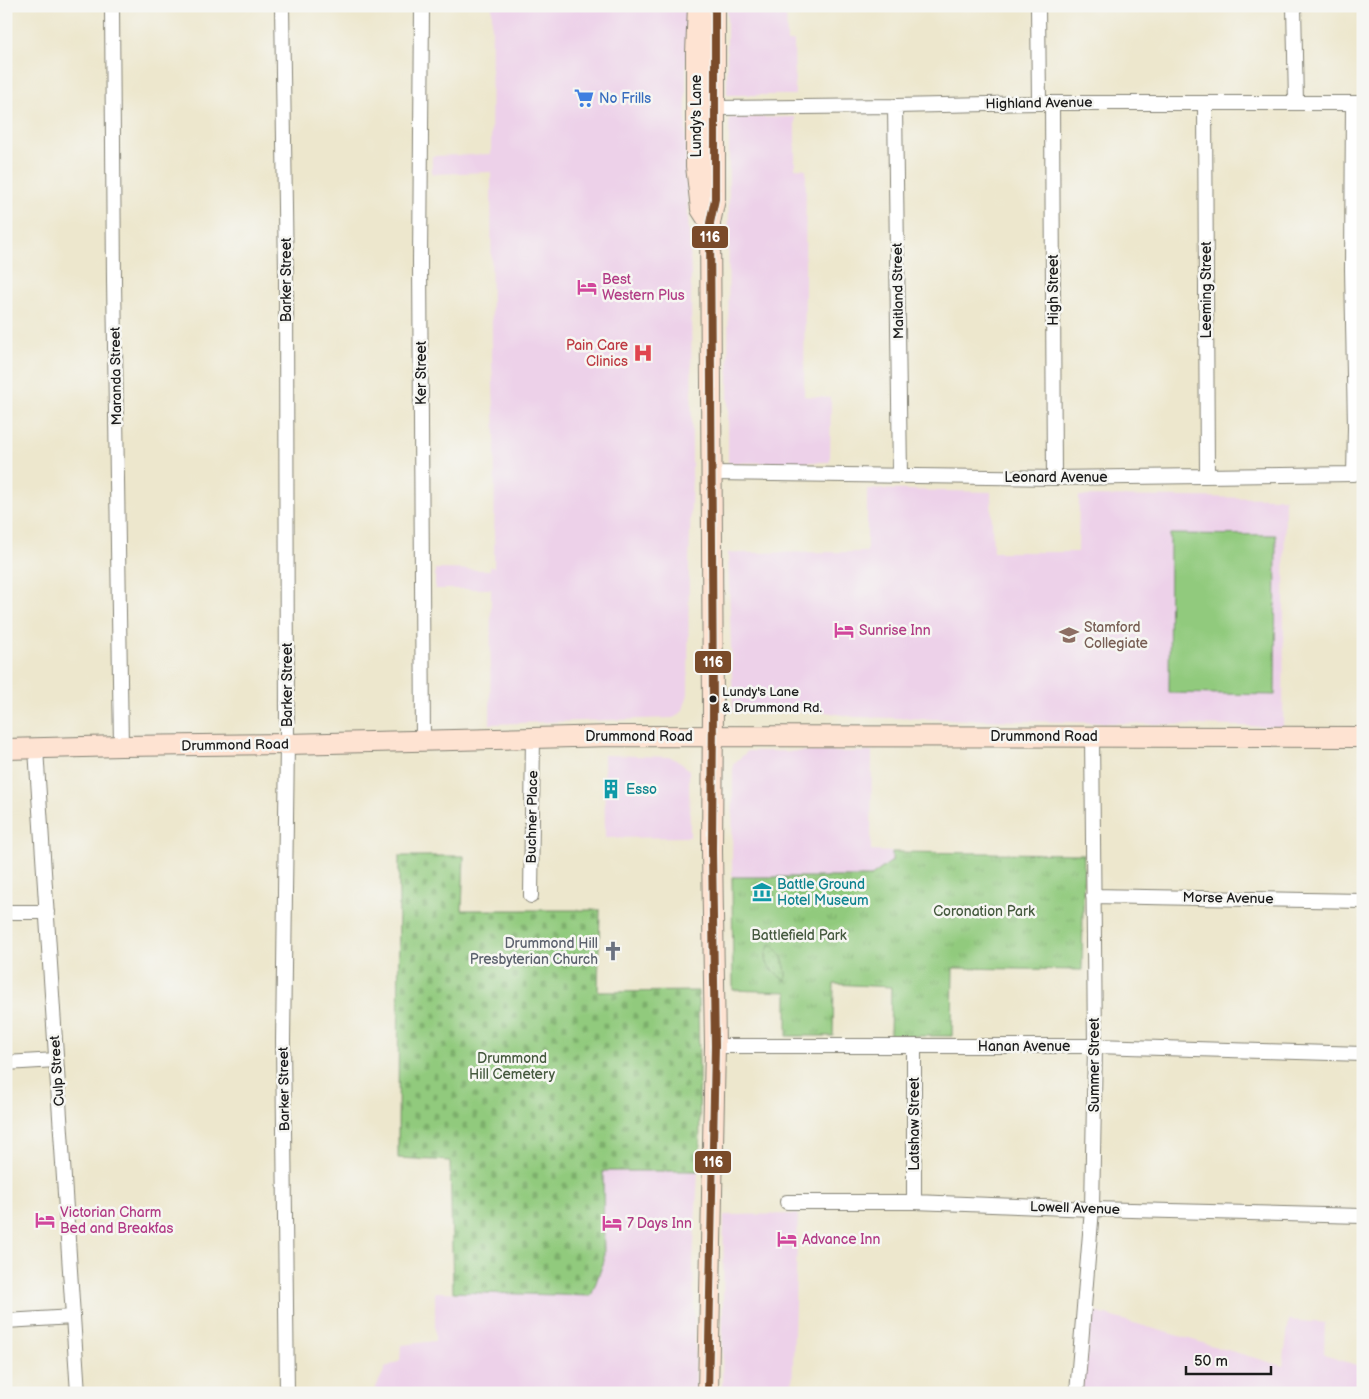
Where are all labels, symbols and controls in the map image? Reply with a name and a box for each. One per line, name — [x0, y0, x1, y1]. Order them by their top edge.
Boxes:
street label: Lundy's Lane — [688, 75, 705, 157]
supermarket icon: No Frills — [573, 87, 595, 109]
place label: No Frills — [599, 90, 651, 107]
street label: Highland Avenue — [985, 94, 1093, 112]
line badge: 116 — [691, 225, 729, 249]
text: 116 — [700, 229, 720, 246]
street label: Barker Street — [278, 237, 295, 322]
street label: Leeming Street — [1198, 241, 1215, 339]
street label: Maitland Street — [889, 242, 907, 339]
street label: High Street — [1045, 254, 1062, 326]
place label: Best Western Plus — [602, 271, 685, 304]
hotel icon: Best Western Plus — [576, 276, 598, 298]
street label: Maranda Street — [107, 326, 125, 425]
place label: Pain Care Clinics — [566, 337, 628, 370]
street label: Ker Street — [413, 340, 430, 405]
hospital icon: Pain Care Clinics — [632, 342, 654, 364]
street label: Leonard Avenue — [1004, 469, 1108, 486]
hotel icon: Sunrise Inn — [833, 619, 855, 641]
place label: Stamford Collegiate — [1084, 619, 1148, 652]
place label: Sunrise Inn — [859, 622, 931, 639]
school or university icon: Stamford Collegiate — [1058, 624, 1080, 646]
street label: Barker Street — [279, 642, 296, 727]
line badge: 116 — [694, 650, 732, 674]
text: 116 — [703, 654, 723, 671]
place label: Lundy's Lane & Drummond Rd. — [722, 684, 822, 716]
marker: Lundy's Lane & Drummond Rd. — [708, 694, 718, 704]
street label: Drummond Road — [585, 728, 693, 745]
street label: Drummond Road — [990, 728, 1098, 745]
street label: Drummond Road — [181, 736, 289, 754]
street label: Buchner Place — [523, 770, 541, 864]
building icon: Esso — [600, 778, 622, 800]
place label: Esso — [626, 781, 657, 798]
place label: Battle Ground Hotel Museum — [777, 876, 869, 909]
museum icon: Battle Ground Hotel Museum — [751, 881, 773, 903]
street label: Morse Avenue — [1182, 889, 1274, 907]
park label: Coronation Park — [933, 903, 1035, 920]
park label: Battlefield Park — [751, 927, 847, 944]
place label: Drummond Hill Presbyterian Church — [470, 935, 598, 968]
church icon: Drummond Hill Presbyterian Church — [602, 940, 624, 962]
street label: Summer Street — [1086, 1017, 1103, 1112]
street label: Culp Street — [46, 1034, 68, 1107]
street label: Hanan Avenue — [978, 1038, 1070, 1055]
street label: Barker Street — [275, 1046, 293, 1131]
park label: Drummond Hill Cemetery — [469, 1050, 556, 1083]
street label: Latshaw Street — [906, 1076, 923, 1171]
line badge: 116 — [694, 1150, 732, 1174]
text: 116 — [703, 1154, 723, 1171]
street label: Lowell Avenue — [1030, 1198, 1120, 1218]
place label: Victorian Charm Bed and Breakfas — [60, 1204, 173, 1237]
hotel icon: Victorian Charm Bed and Breakfas — [34, 1209, 56, 1231]
hotel icon: 7 Days Inn — [601, 1212, 623, 1234]
place label: 7 Days Inn — [627, 1215, 692, 1232]
hotel icon: Advance Inn — [776, 1228, 798, 1250]
place label: Advance Inn — [802, 1231, 880, 1248]
scale bar — [1186, 1344, 1272, 1376]
text: 50 m — [1194, 1352, 1228, 1371]

